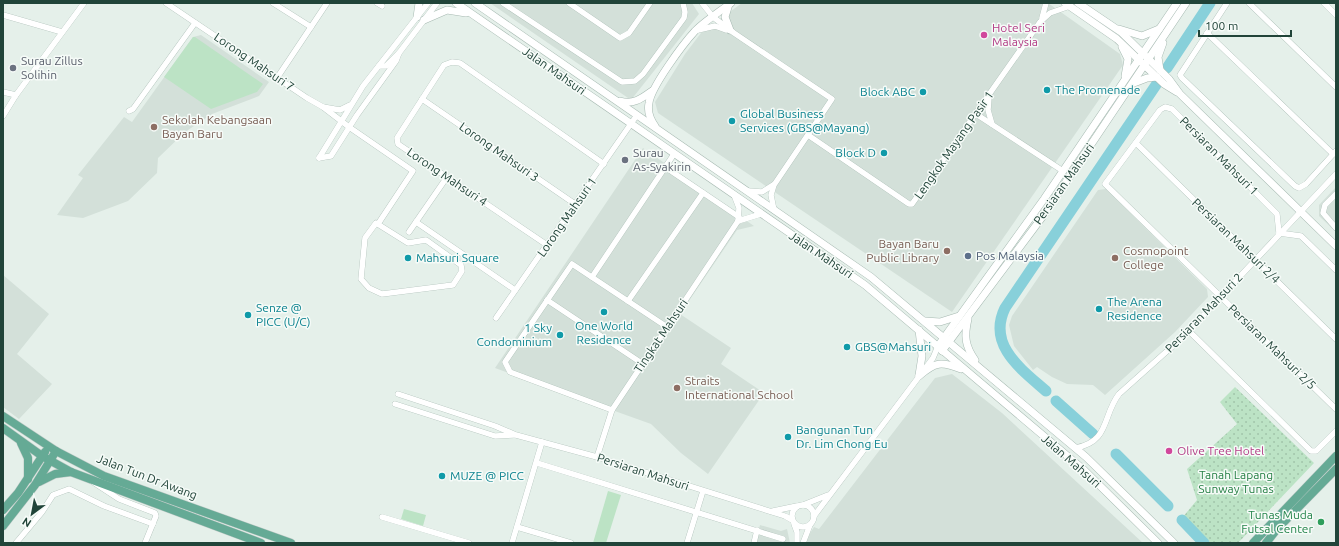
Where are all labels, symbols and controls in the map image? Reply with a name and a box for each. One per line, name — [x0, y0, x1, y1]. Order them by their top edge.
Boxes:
scale bar — [1199, 12, 1291, 38]
text: 100 m — [1205, 19, 1238, 32]
place label: Hotel Seri Malaysia — [992, 21, 1045, 48]
street label: Lorong Mahsuri 7 — [212, 30, 297, 93]
marker: Hotel Seri Malaysia — [979, 30, 989, 40]
street label: Jalan Mahsuri — [520, 44, 588, 97]
place label: Surau Zillus Solihin — [21, 54, 83, 81]
marker: Surau Zillus Solihin — [8, 63, 18, 73]
place label: The Promenade — [1055, 83, 1140, 96]
place label: Block ABC — [860, 85, 916, 98]
marker: The Promenade — [1042, 85, 1052, 95]
marker: Block ABC — [918, 87, 928, 97]
street label: Lengkok Mayang Pasir 1 — [911, 88, 996, 201]
place label: Global Business Services (GBS@Mayang) — [740, 107, 869, 135]
place label: Sekolah Kebangsaan Bayan Baru — [162, 113, 272, 140]
street label: Persiaran Mahsuri 1 — [1178, 114, 1261, 197]
marker: Global Business Services (GBS@Mayang) — [727, 116, 737, 126]
street label: Lorong Mahsuri 3 — [457, 119, 541, 184]
marker: Sekolah Kebangsaan Bayan Baru — [149, 122, 159, 132]
street label: Persiaran Mahsuri — [1031, 141, 1096, 227]
street label: Lorong Mahsuri 4 — [405, 145, 490, 208]
place label: Surau As-Syakirin — [633, 146, 691, 173]
place label: Block D — [835, 146, 876, 159]
marker: Block D — [879, 148, 889, 158]
marker: Surau As-Syakirin — [620, 155, 630, 165]
street label: Lorong Mahsuri 1 — [534, 175, 599, 259]
street label: Persiaran Mahsuri 2/4 — [1190, 196, 1283, 286]
street label: Jalan Mahsuri — [787, 229, 856, 281]
place label: Bayan Baru Public Library — [866, 237, 939, 264]
place label: Cosmopoint College — [1123, 244, 1189, 271]
marker: Bayan Baru Public Library — [942, 246, 952, 256]
place label: Pos Malaysia — [976, 249, 1044, 262]
place label: Mahsuri Square — [416, 251, 499, 264]
marker: Pos Malaysia — [963, 251, 973, 261]
marker: Mahsuri Square — [403, 253, 413, 263]
marker: Cosmopoint College — [1110, 253, 1120, 263]
street label: Persiaran Mahsuri 2 — [1162, 270, 1245, 355]
place label: The Arena Residence — [1107, 295, 1162, 322]
street label: Tingkat Mahsuri — [631, 296, 690, 375]
place label: Senze @ PICC (U/C) — [256, 301, 311, 329]
street label: Persiaran Mahsuri 2/5 — [1226, 302, 1319, 392]
marker: The Arena Residence — [1094, 304, 1104, 314]
marker: One World Residence — [599, 307, 609, 317]
marker: Senze @ PICC (U/C) — [243, 310, 253, 320]
place label: One World Residence — [575, 319, 633, 346]
place label: 1 Sky Condominium — [476, 321, 552, 348]
marker: 1 Sky Condominium — [555, 330, 565, 340]
place label: GBS@Mahsuri — [855, 340, 931, 353]
marker: GBS@Mahsuri — [842, 342, 852, 352]
place label: Straits International School — [685, 374, 793, 401]
marker: Straits International School — [672, 383, 682, 393]
place label: Bangunan Tun Dr. Lim Chong Eu — [796, 423, 888, 450]
street label: Jalan Mahsuri — [1039, 431, 1104, 490]
marker: Bangunan Tun Dr. Lim Chong Eu — [783, 432, 793, 442]
place label: Olive Tree Hotel — [1177, 444, 1264, 457]
marker: Olive Tree Hotel — [1164, 446, 1174, 456]
street label: Jalan Tun Dr Awang — [95, 451, 199, 502]
street label: Persiaran Mahsuri — [596, 451, 691, 493]
park label: Tanah Lapang Sunway Tunas — [1198, 468, 1274, 495]
place label: MUZE @ PICC — [450, 469, 524, 482]
marker: MUZE @ PICC — [437, 471, 447, 481]
north arrow — [12, 494, 52, 534]
place label: Tunas Muda Futsal Center — [1241, 508, 1313, 535]
text: N — [20, 515, 33, 530]
marker: Tunas Muda Futsal Center — [1316, 517, 1326, 527]

